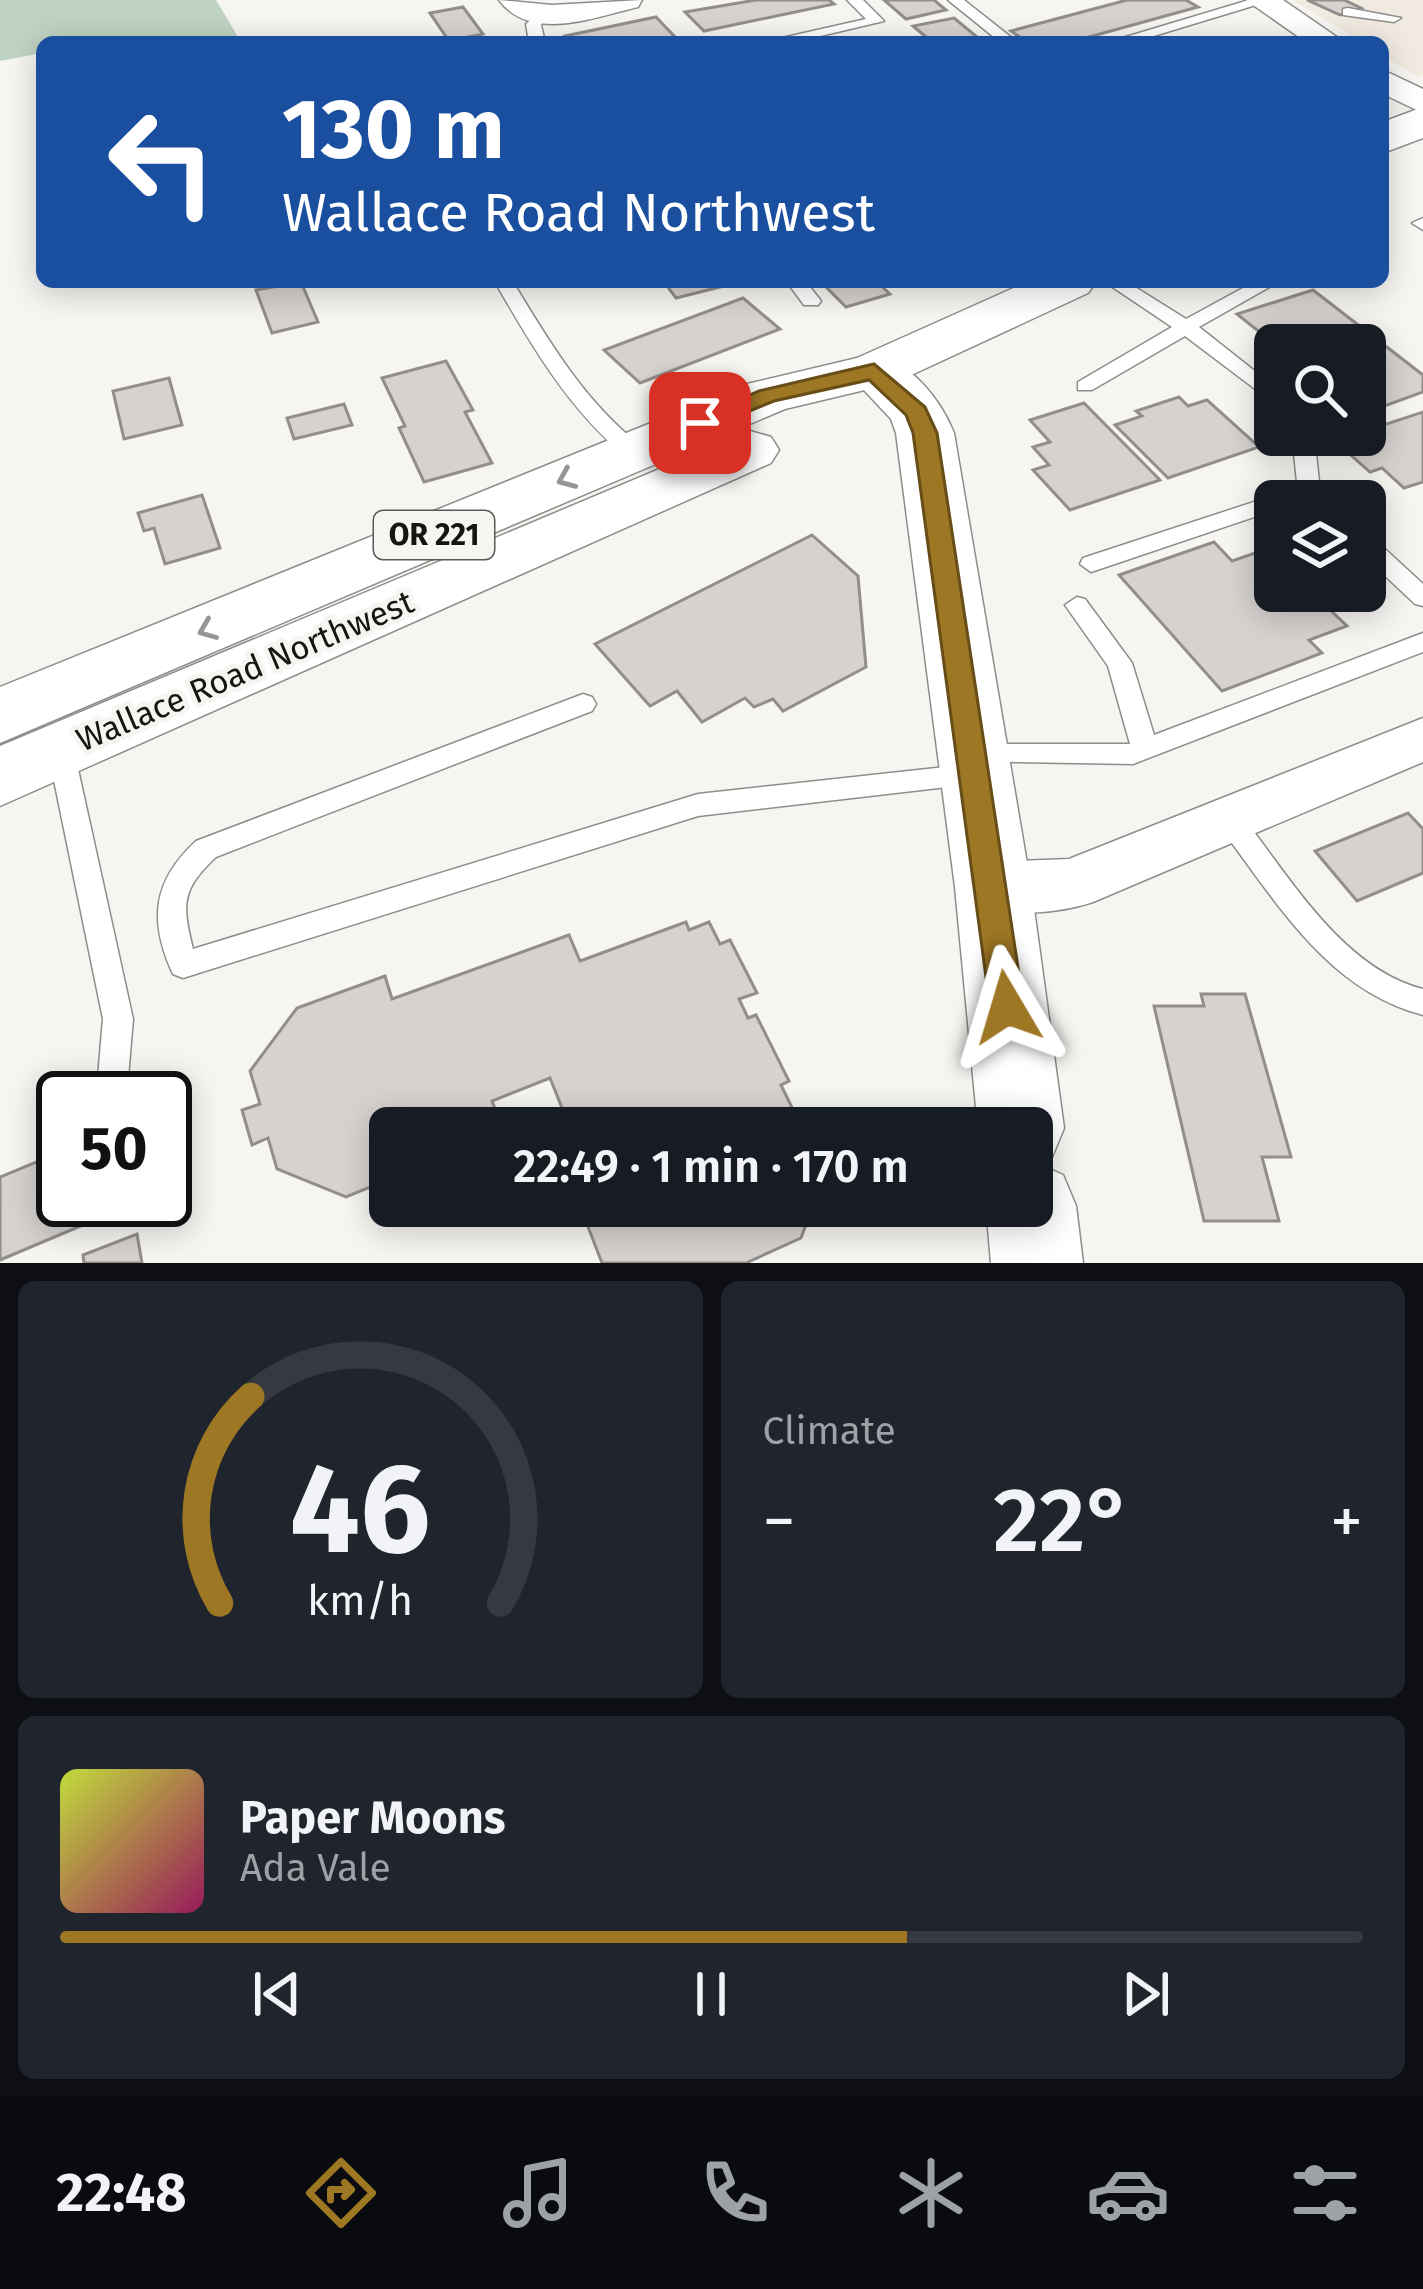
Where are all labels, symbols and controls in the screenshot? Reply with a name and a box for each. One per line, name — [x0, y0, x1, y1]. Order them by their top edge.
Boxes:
text: 130 m — [282, 79, 505, 180]
icon: left — [84, 84, 240, 240]
text: Wallace Road Northwest — [282, 181, 875, 245]
map controls — [1254, 324, 1386, 612]
button: search — [1254, 324, 1386, 456]
pin — [649, 372, 751, 474]
icon: arrive — [667, 390, 733, 456]
one-way arrow — [557, 465, 578, 489]
button: layers — [1254, 480, 1386, 612]
road number: OR 221 — [374, 511, 494, 559]
street label: Wallace Road Northwest — [70, 582, 420, 760]
one-way arrow — [197, 616, 218, 640]
position arrow — [944, 944, 1070, 1070]
speed limit sign: 50 — [36, 1071, 192, 1227]
text: 22:49 · 1 min · 170 m — [513, 1140, 909, 1194]
text: Climate — [763, 1408, 896, 1454]
text: 46 — [290, 1435, 431, 1585]
text: 22° — [993, 1467, 1132, 1575]
text: − — [763, 1482, 796, 1561]
text: + — [1330, 1482, 1363, 1561]
text: km/h — [307, 1574, 413, 1625]
text: Paper Moons — [240, 1791, 505, 1845]
text: Ada Vale — [240, 1845, 391, 1891]
icon: previous — [244, 1961, 310, 2027]
icon: pause — [678, 1961, 744, 2027]
icon: next — [1113, 1961, 1179, 2027]
icon: directions — [299, 2151, 383, 2235]
icon: music — [496, 2151, 580, 2235]
icon: phone — [693, 2151, 777, 2235]
icon: climate — [889, 2151, 973, 2235]
icon: car — [1086, 2151, 1170, 2235]
icon: filters — [1283, 2151, 1367, 2235]
text: 22:48 — [56, 2161, 187, 2225]

